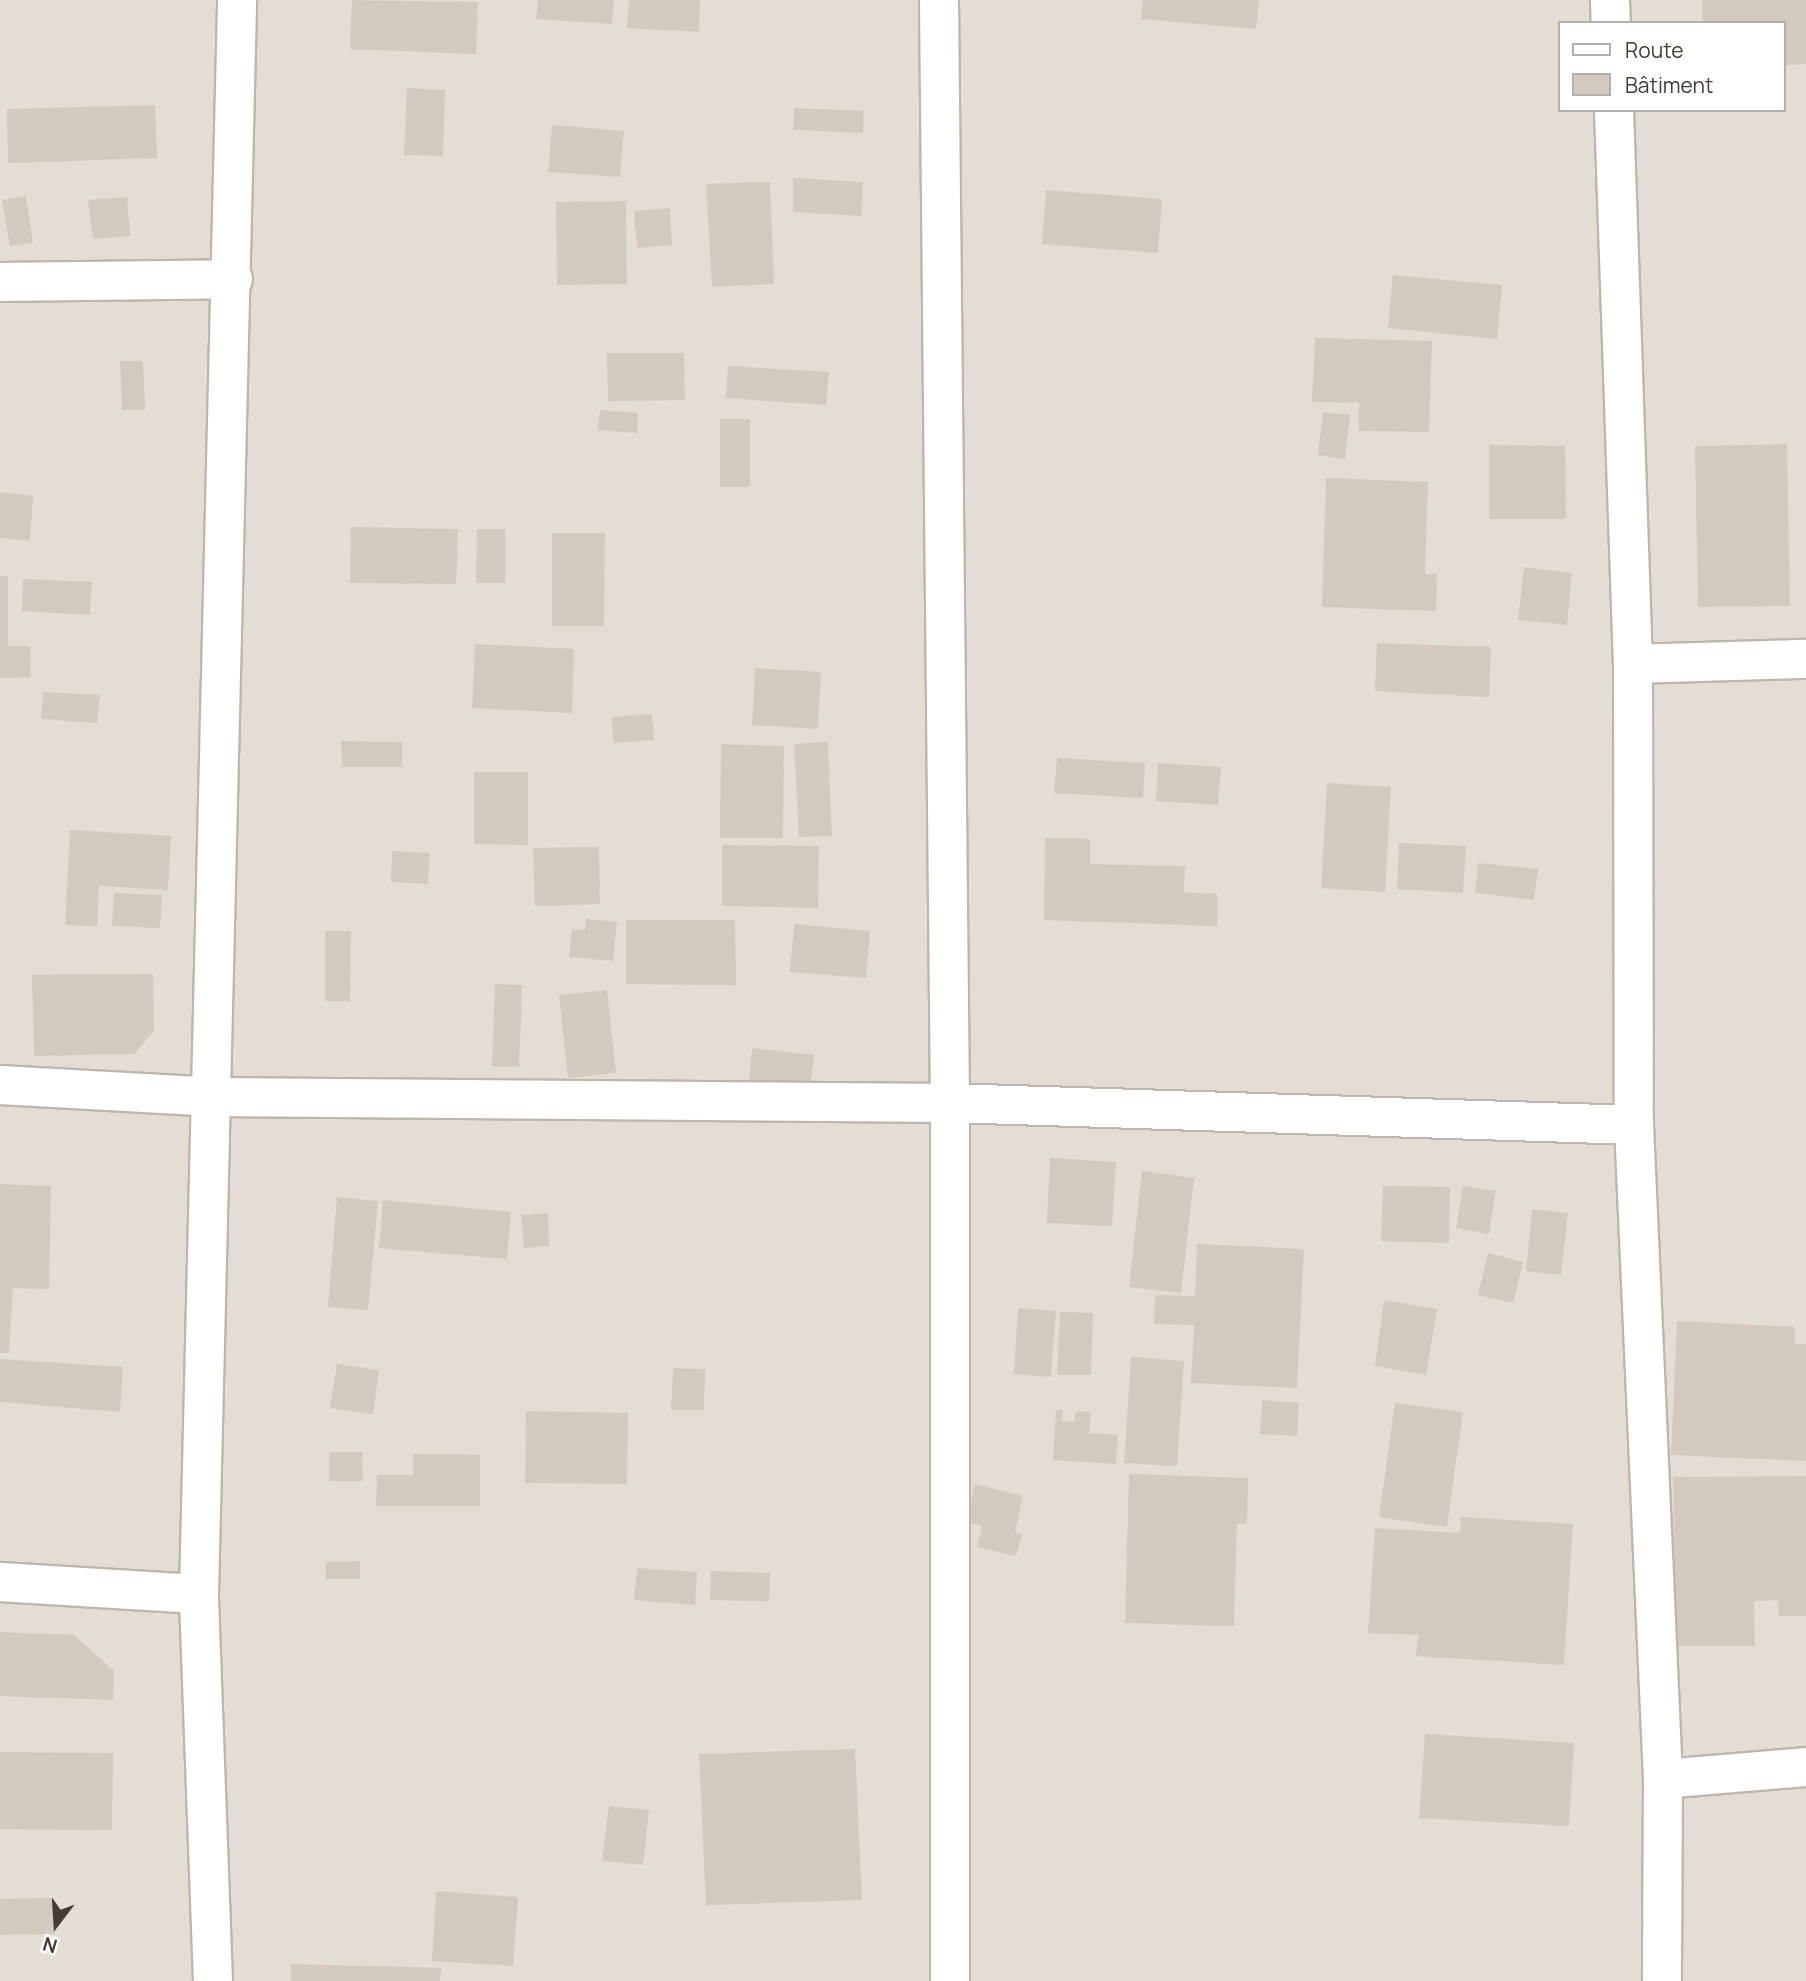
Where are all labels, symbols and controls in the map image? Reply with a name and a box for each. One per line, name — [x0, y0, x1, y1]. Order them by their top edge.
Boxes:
legend — [1558, 21, 1785, 112]
text: Route — [1625, 36, 1683, 64]
text: Bâtiment — [1625, 71, 1713, 99]
north arrow — [21, 1890, 91, 1960]
text: N — [40, 1931, 60, 1960]

